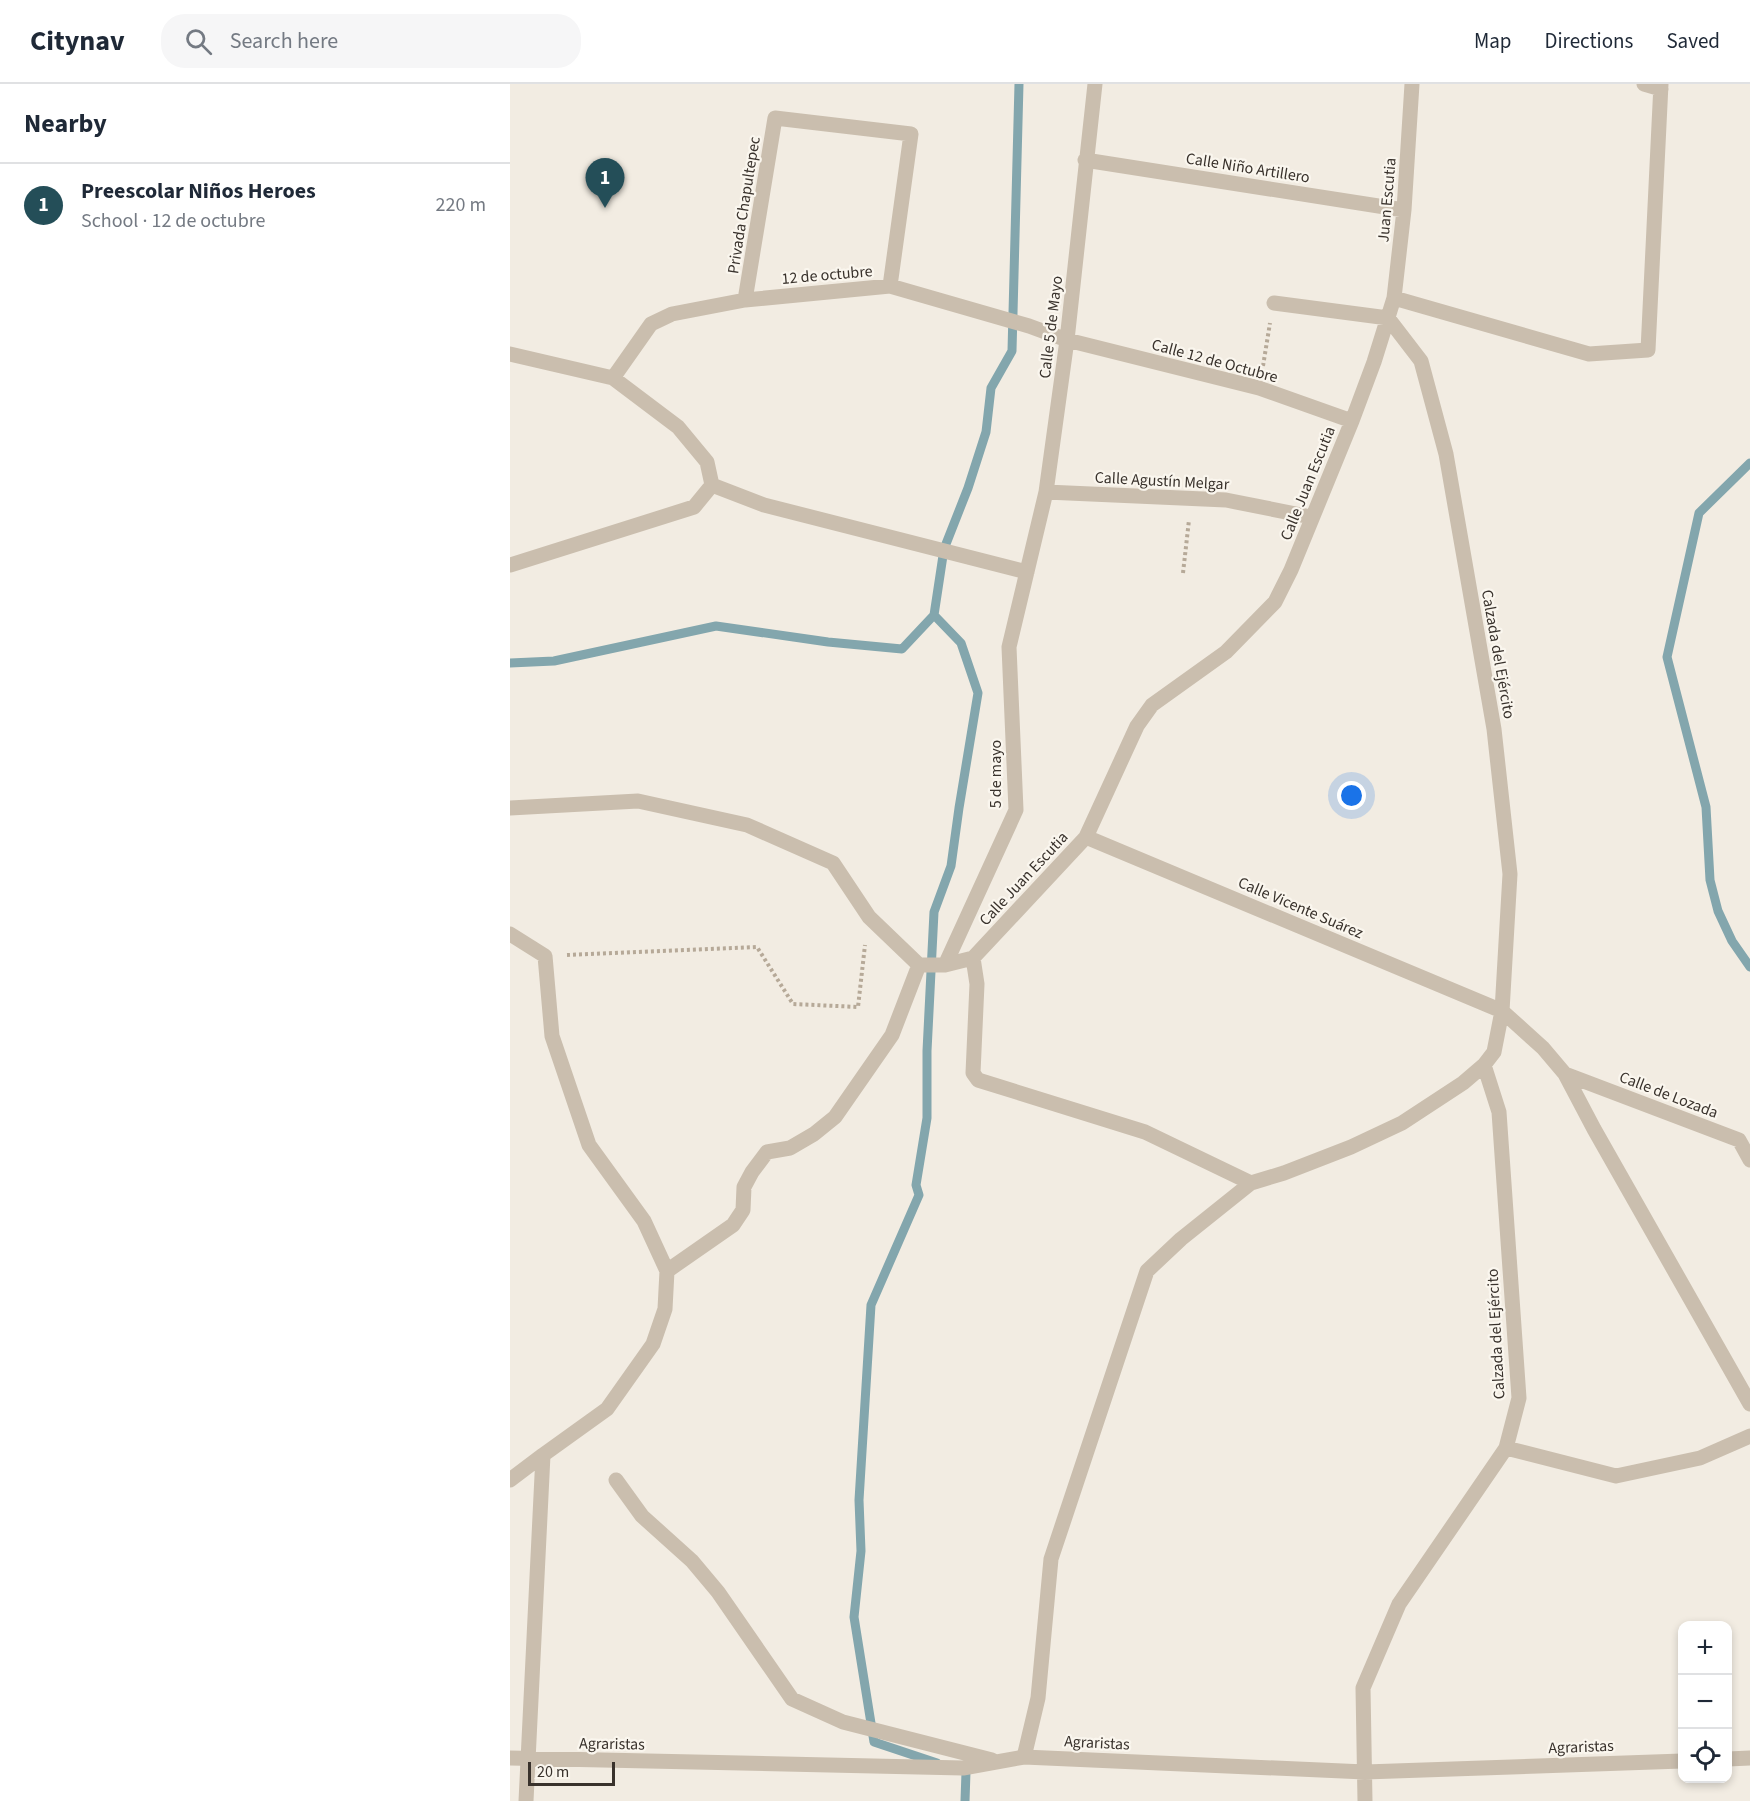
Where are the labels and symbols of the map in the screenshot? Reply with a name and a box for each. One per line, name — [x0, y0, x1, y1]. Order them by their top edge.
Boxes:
street label: Privada Chapultepec — [722, 135, 766, 275]
street label: Calle Niño Artillero — [1184, 147, 1311, 189]
street label: Juan Escutia — [1372, 157, 1402, 243]
pin: 1 — [586, 158, 625, 208]
street label: 12 de octubre — [781, 260, 874, 290]
street label: Calle 5 de Mayo — [1034, 274, 1068, 380]
street label: Calle 12 de Octubre — [1149, 334, 1280, 388]
street label: Calle Juan Escutia — [1275, 423, 1341, 544]
street label: Calle Agustín Melgar — [1094, 466, 1230, 496]
street label: Calzada del Ejército — [1476, 588, 1520, 721]
street label: 5 de mayo — [985, 740, 1007, 808]
your location — [1337, 781, 1366, 810]
street label: Calle Juan Escutia — [974, 827, 1073, 931]
street label: Calle Vicente Suárez — [1235, 872, 1367, 944]
street label: Calle de Lozada — [1616, 1066, 1721, 1124]
street label: Calzada del Ejército — [1482, 1268, 1510, 1400]
street label: Agraristas — [1064, 1730, 1131, 1756]
street label: Agraristas — [579, 1732, 645, 1756]
street label: Agraristas — [1548, 1735, 1615, 1759]
scale bar — [528, 1759, 615, 1786]

